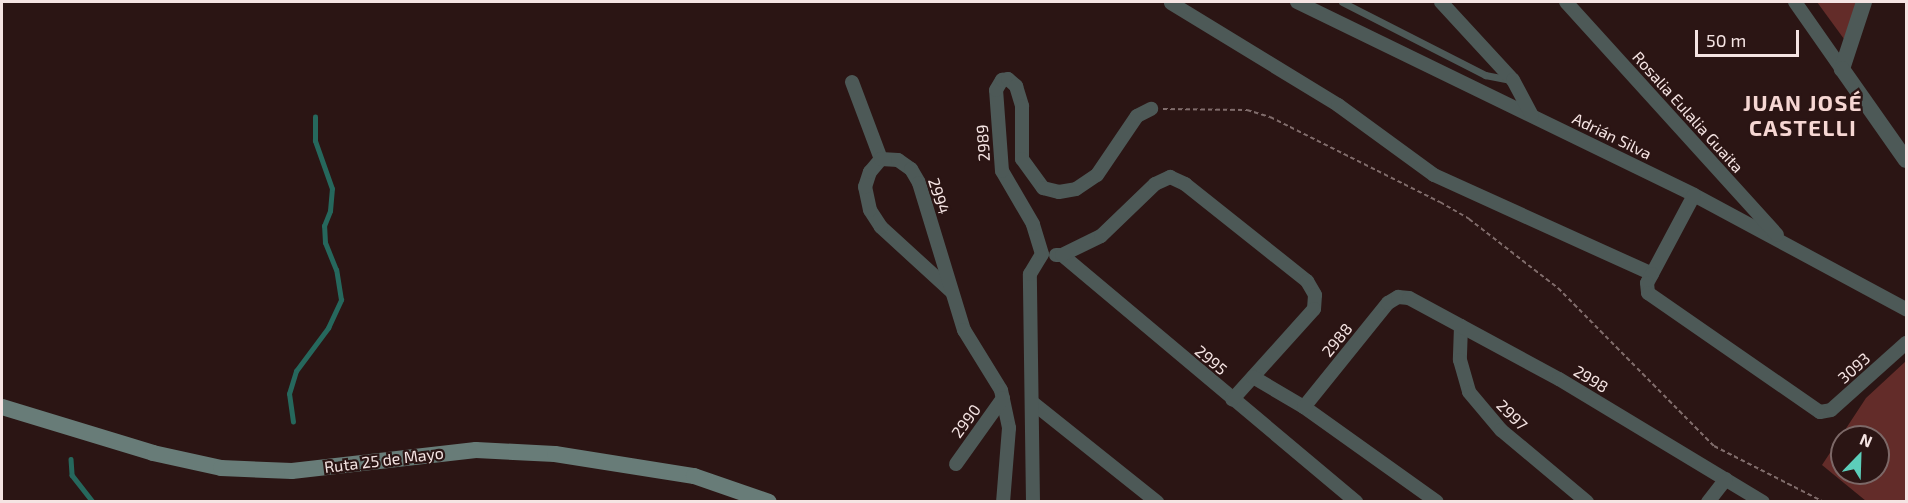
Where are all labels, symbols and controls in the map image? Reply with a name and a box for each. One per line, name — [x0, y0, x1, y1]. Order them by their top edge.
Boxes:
scale bar — [1698, 18, 1802, 56]
text: 50 m — [1706, 29, 1746, 51]
street label: Rosalia Eulalia Guaita — [1629, 47, 1747, 177]
district label: JUAN JOSÉ CASTELLI — [1743, 89, 1863, 140]
street label: Adrián Silva — [1569, 109, 1655, 163]
street label: 2989 — [972, 124, 994, 162]
street label: 2994 — [924, 175, 954, 217]
street label: 2988 — [1318, 319, 1356, 361]
street label: 2995 — [1191, 341, 1231, 379]
street label: 3093 — [1834, 349, 1874, 387]
street label: 2998 — [1570, 361, 1612, 397]
street label: 2997 — [1493, 396, 1531, 434]
street label: 2990 — [947, 400, 985, 442]
north arrow — [1830, 425, 1890, 485]
text: N — [1857, 429, 1875, 451]
street label: Ruta 25 de Mayo — [323, 443, 445, 477]

